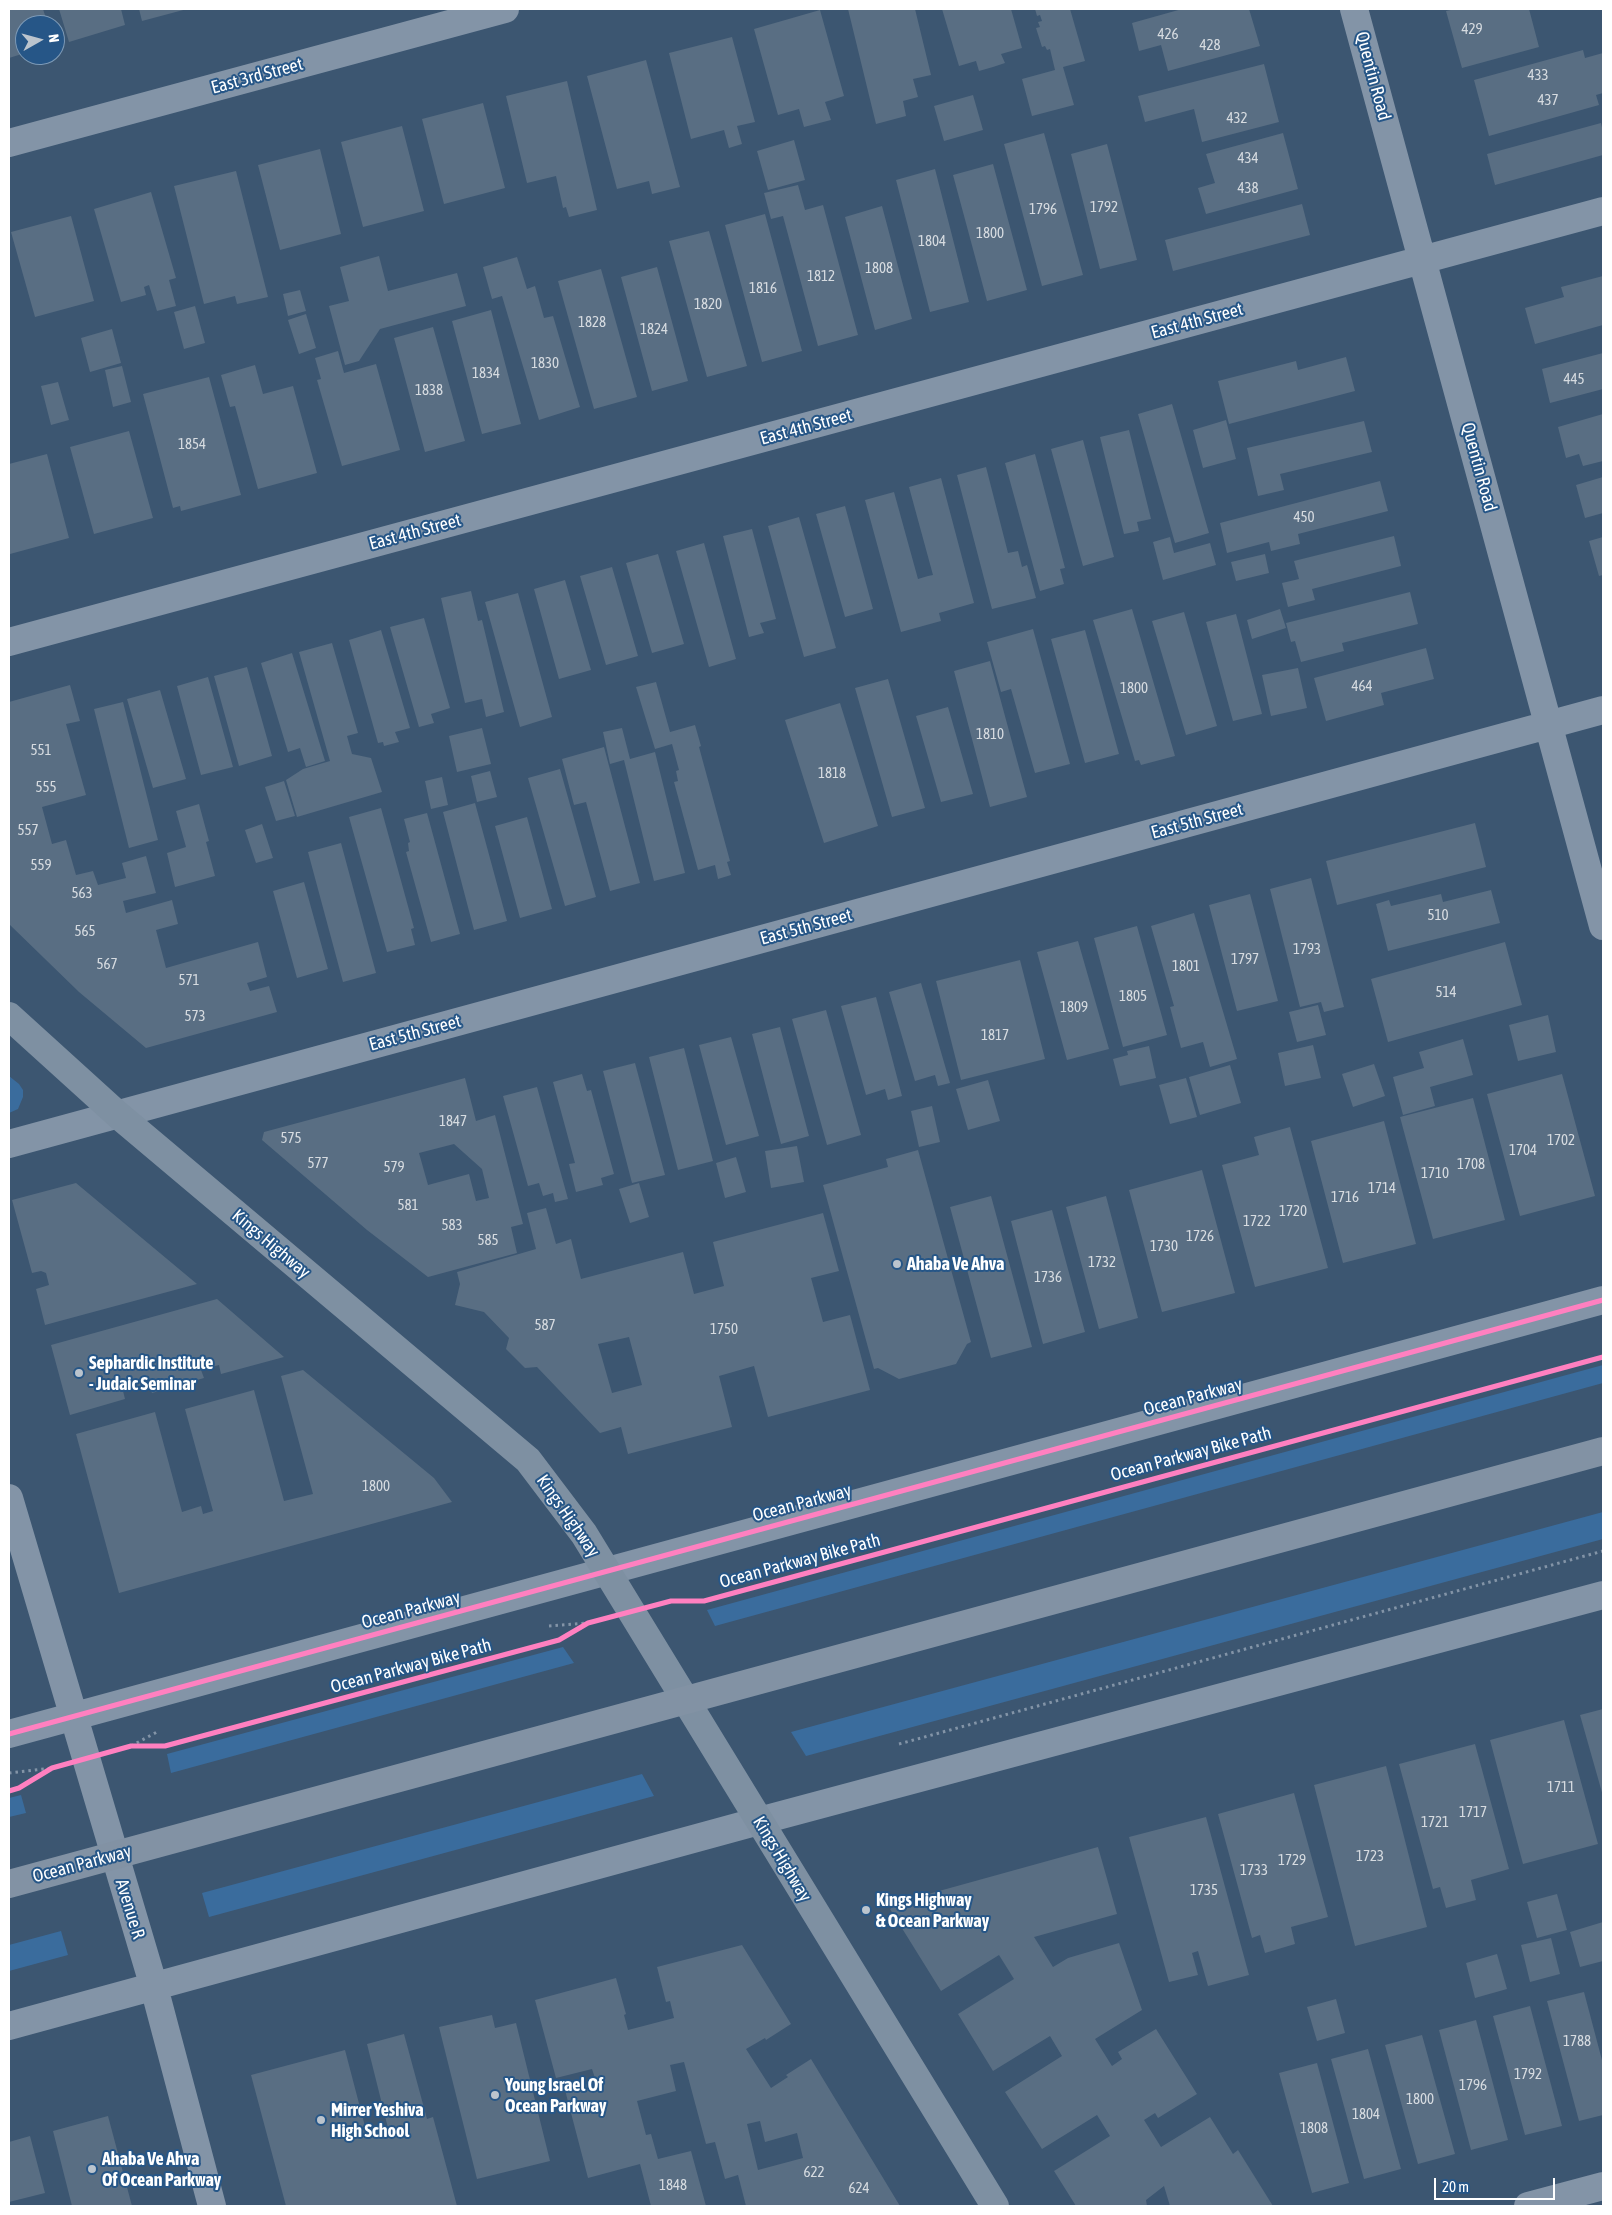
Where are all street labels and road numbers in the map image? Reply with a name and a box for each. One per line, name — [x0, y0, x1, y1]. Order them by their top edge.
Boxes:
street label: Quentin Road — [1351, 29, 1395, 123]
street label: East 3rd Street — [209, 53, 305, 99]
street label: East 4th Street — [1149, 298, 1245, 344]
street label: East 4th Street — [758, 404, 854, 450]
street label: Quentin Road — [1457, 420, 1501, 514]
street label: East 4th Street — [367, 509, 463, 555]
street label: East 5th Street — [1149, 798, 1245, 844]
street label: East 5th Street — [758, 904, 854, 950]
street label: East 5th Street — [367, 1010, 463, 1056]
street label: Kings Highway — [227, 1205, 315, 1283]
street label: Ocean Parkway — [1141, 1373, 1245, 1421]
street label: Ocean Parkway Bike Path — [1108, 1422, 1274, 1486]
street label: Kings Highway — [532, 1471, 604, 1561]
street label: Ocean Parkway — [750, 1479, 854, 1527]
street label: Ocean Parkway Bike Path — [717, 1529, 883, 1593]
street label: Ocean Parkway — [359, 1586, 463, 1634]
street label: Ocean Parkway Bike Path — [328, 1634, 494, 1698]
street label: Kings Highway — [748, 1812, 816, 1906]
street label: Ocean Parkway — [30, 1840, 134, 1888]
street label: Avenue R — [111, 1877, 149, 1941]

